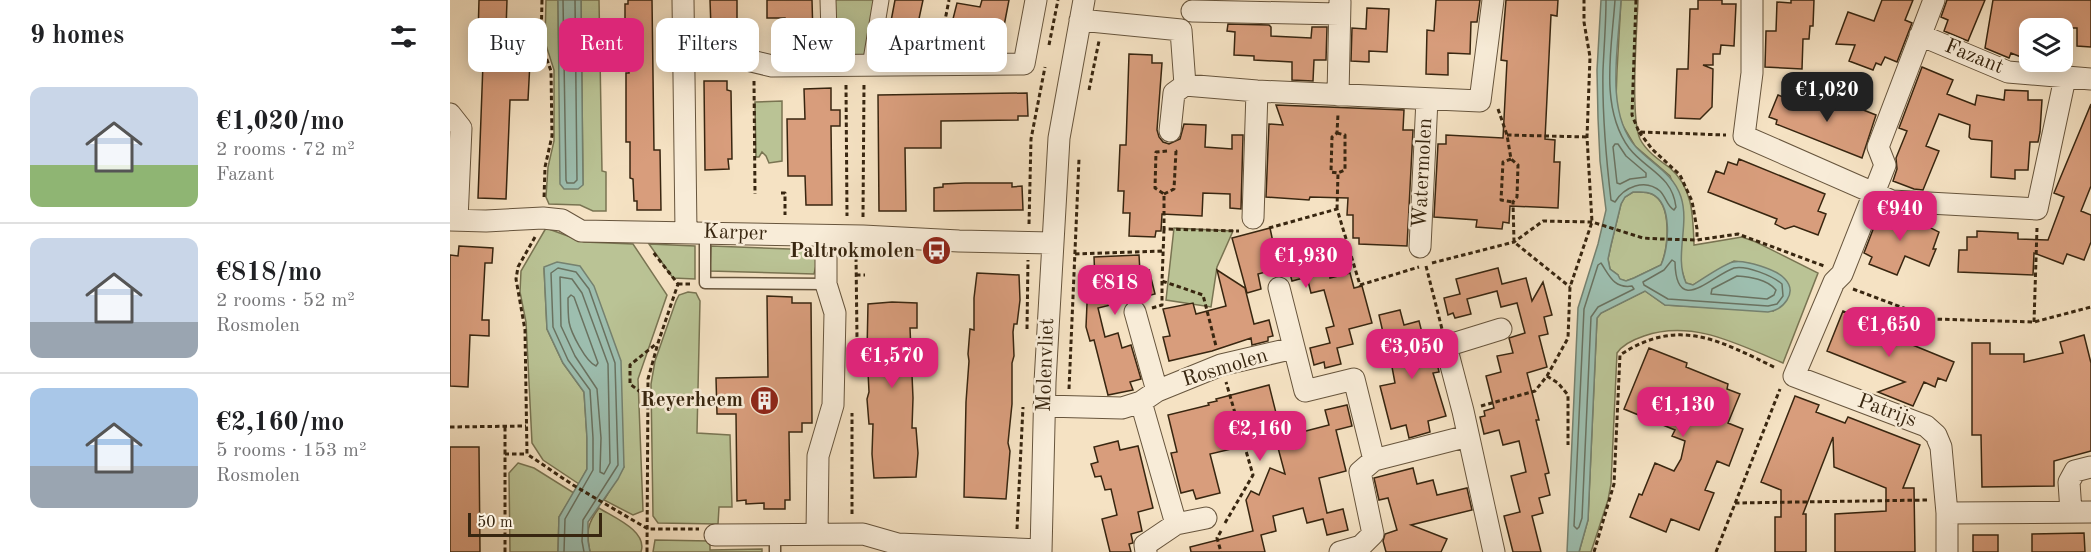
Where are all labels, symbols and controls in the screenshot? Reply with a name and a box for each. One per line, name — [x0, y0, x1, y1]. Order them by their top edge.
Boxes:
chip: Buy — [468, 18, 547, 72]
chip: Rent — [559, 18, 644, 72]
chip: Filters — [656, 18, 759, 72]
chip: New — [771, 18, 855, 72]
chip: Apartment — [867, 18, 1007, 72]
map controls — [2019, 18, 2073, 72]
button: layers — [2019, 18, 2073, 72]
icon: filters — [387, 20, 420, 53]
text: 9 homes — [30, 23, 124, 49]
street label: Fazant — [1942, 36, 2006, 78]
pin: €1,020 — [1778, 72, 1876, 123]
text: €1,020 — [1795, 81, 1859, 101]
text: €1,020/mo — [216, 109, 344, 135]
icon: home — [78, 111, 150, 183]
street label: Watermolen — [1410, 117, 1436, 229]
text: 2 rooms · 72 m² — [216, 140, 355, 160]
text: Fazant — [216, 165, 275, 185]
pin: €940 — [1864, 191, 1936, 242]
text: €940 — [1877, 200, 1923, 220]
street label: Karper — [703, 221, 768, 245]
bus stop icon: Paltrokmolen — [920, 235, 952, 267]
pin: €1,930 — [1257, 238, 1355, 289]
place label: Paltrokmolen — [790, 241, 915, 262]
text: €1,930 — [1274, 247, 1338, 267]
text: €818/mo — [216, 260, 322, 286]
icon: home — [78, 262, 150, 334]
pin: €818 — [1079, 265, 1151, 316]
text: €818 — [1092, 274, 1138, 294]
text: 2 rooms · 52 m² — [216, 291, 355, 311]
pin: €1,650 — [1840, 307, 1938, 358]
text: Rosmolen — [216, 316, 300, 336]
text: €1,650 — [1857, 316, 1921, 336]
street label: Molenvliet — [1034, 318, 1058, 412]
pin: €3,050 — [1363, 329, 1461, 380]
pin: €1,570 — [843, 338, 941, 389]
text: €3,050 — [1380, 338, 1444, 358]
street label: Rosmolen — [1180, 345, 1270, 391]
text: €1,570 — [860, 347, 924, 367]
building icon: Reyerheem — [748, 384, 780, 416]
pin: €1,130 — [1634, 387, 1732, 438]
place label: Reyerheem — [640, 390, 743, 411]
street label: Patrijs — [1855, 391, 1919, 431]
text: €1,130 — [1651, 396, 1715, 416]
text: €2,160/mo — [216, 410, 344, 436]
pin: €2,160 — [1211, 411, 1309, 462]
icon: home — [78, 412, 150, 484]
text: €2,160 — [1228, 420, 1292, 440]
text: 5 rooms · 153 m² — [216, 441, 366, 461]
text: Rosmolen — [216, 466, 300, 486]
scale bar — [468, 510, 602, 538]
text: 50 m — [477, 515, 513, 531]

